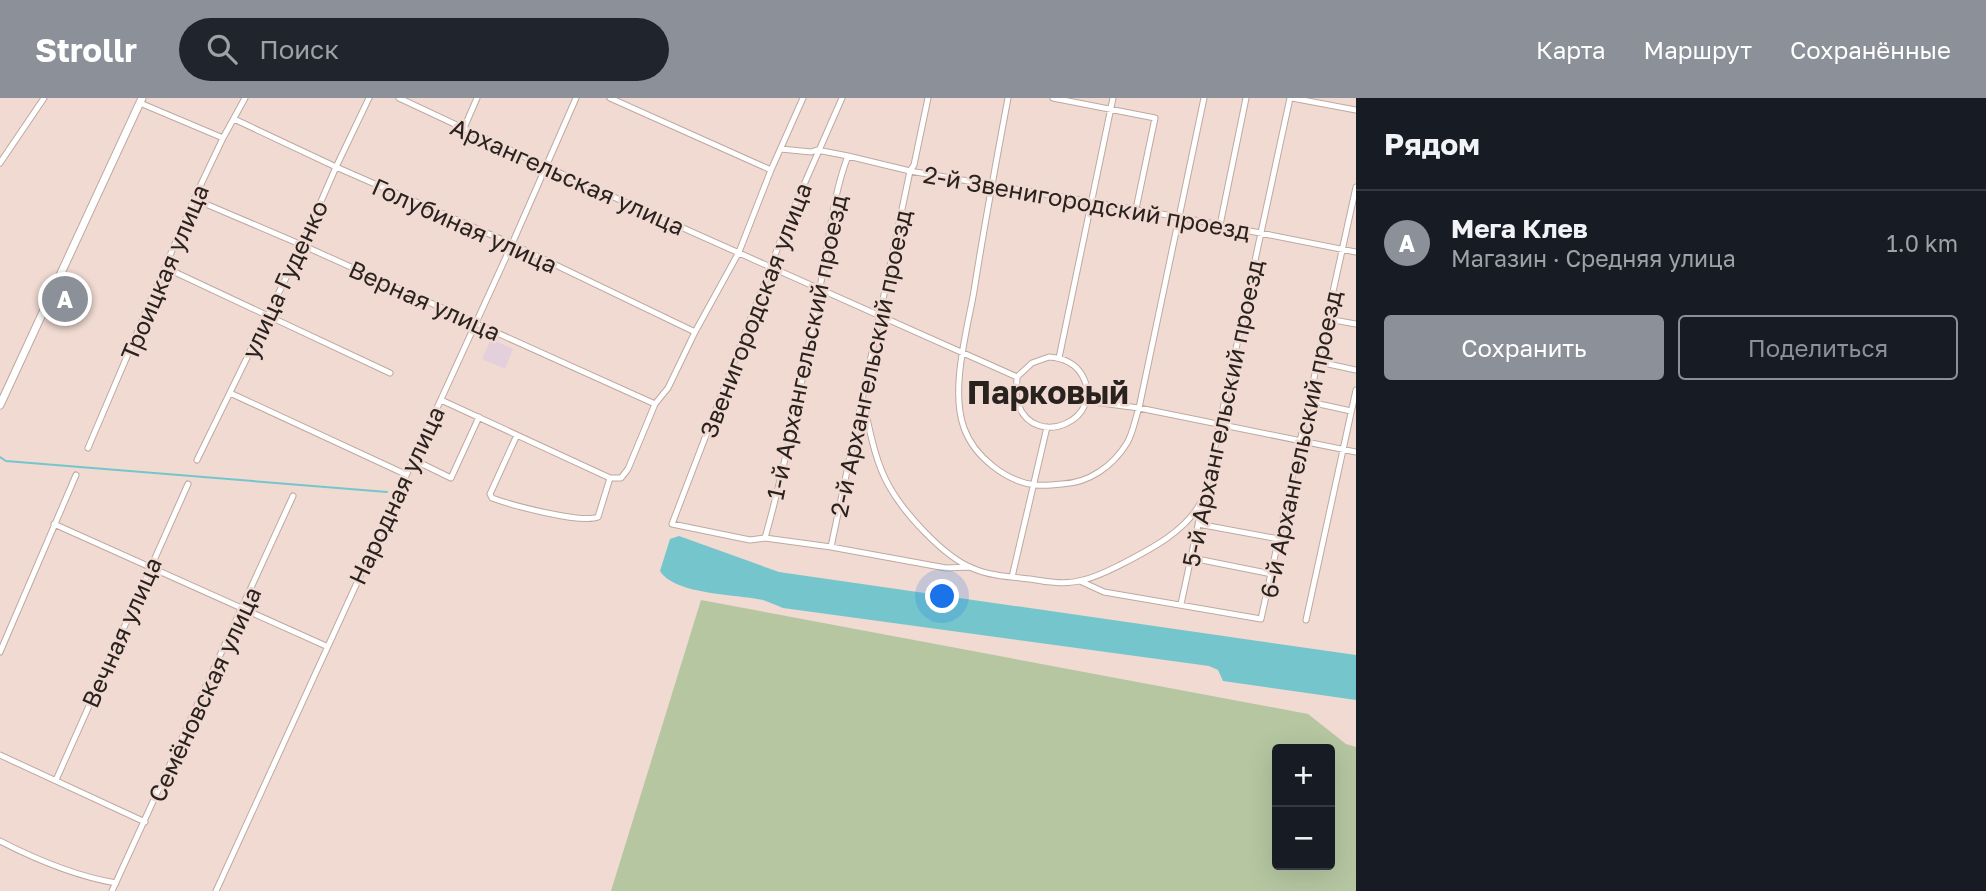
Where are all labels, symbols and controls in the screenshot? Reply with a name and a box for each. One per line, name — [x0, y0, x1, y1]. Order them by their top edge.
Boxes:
search box — [179, 18, 669, 81]
text: Strollr — [35, 30, 137, 69]
icon: search — [203, 30, 241, 68]
text: Поиск — [259, 34, 339, 65]
text: Карта — [1536, 35, 1606, 64]
text: Маршрут — [1644, 35, 1752, 64]
text: Сохранённые — [1790, 35, 1951, 64]
street label: Архангельская улица — [446, 111, 690, 241]
text: Рядом — [1384, 126, 1480, 162]
street label: 2-й Звенигородский проезд — [921, 159, 1253, 245]
street label: Голубиная улица — [368, 171, 562, 279]
street label: Звенигородская улица — [693, 178, 817, 442]
street label: Троицкая улица — [114, 180, 214, 364]
street label: 1-й Архангельский проезд — [759, 192, 853, 502]
street label: улица Гуденко — [235, 195, 333, 363]
street label: 2-й Архангельский проезд — [823, 207, 917, 519]
text: Мега Клев — [1451, 213, 1588, 244]
text: A — [1399, 229, 1415, 257]
text: 1.0 km — [1887, 229, 1958, 257]
text: Магазин · Средняя улица — [1451, 244, 1736, 272]
street label: Верная улица — [345, 254, 505, 346]
street label: 5-й Архангельский проезд — [1175, 257, 1269, 569]
pin: A — [42, 273, 88, 325]
street label: 6-й Архангельский проезд — [1253, 287, 1347, 601]
button: Сохранить — [1384, 315, 1664, 380]
button: Поделиться — [1678, 315, 1958, 380]
district label: Парковый — [967, 373, 1129, 411]
street label: Народная улица — [342, 401, 450, 589]
street label: Вечная улица — [75, 552, 167, 712]
your location — [925, 579, 959, 613]
street label: Семёновская улица — [141, 582, 267, 806]
map controls — [1272, 744, 1335, 870]
button: + — [1272, 744, 1335, 807]
button: − — [1272, 807, 1335, 870]

